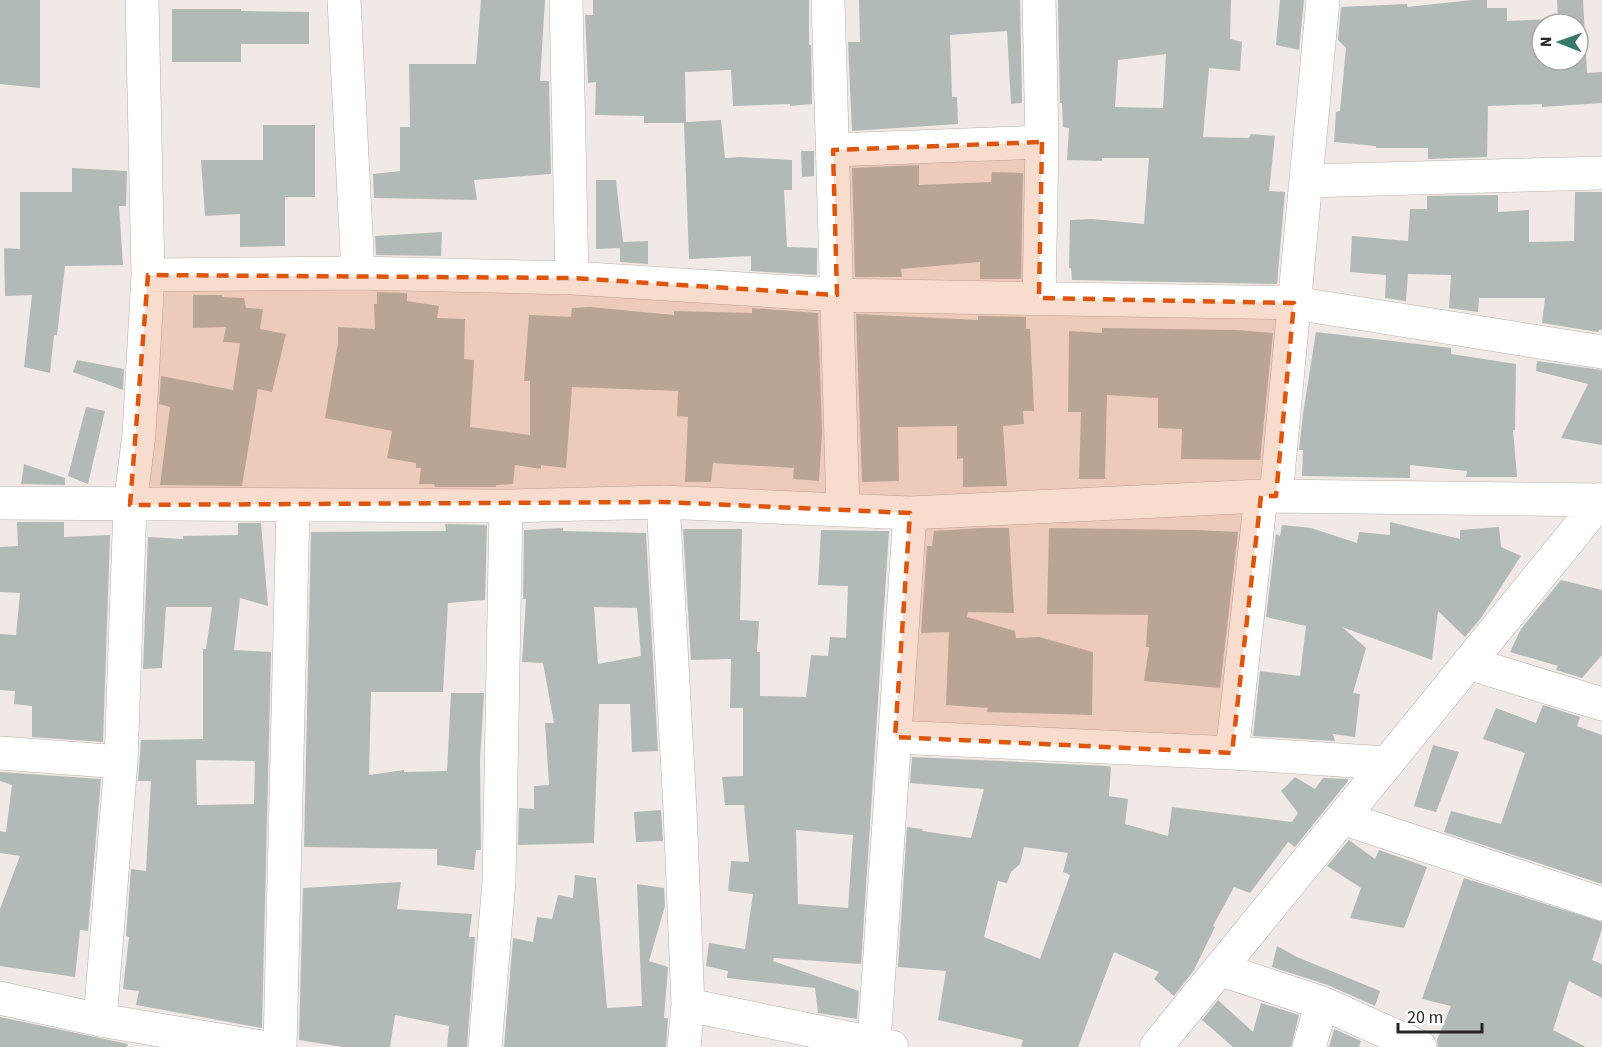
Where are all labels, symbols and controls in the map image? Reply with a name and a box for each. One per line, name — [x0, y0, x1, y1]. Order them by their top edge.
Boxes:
north arrow — [1530, 12, 1590, 72]
text: N — [1535, 36, 1557, 47]
scale bar — [1398, 996, 1482, 1034]
text: 20 m — [1407, 1005, 1443, 1030]

